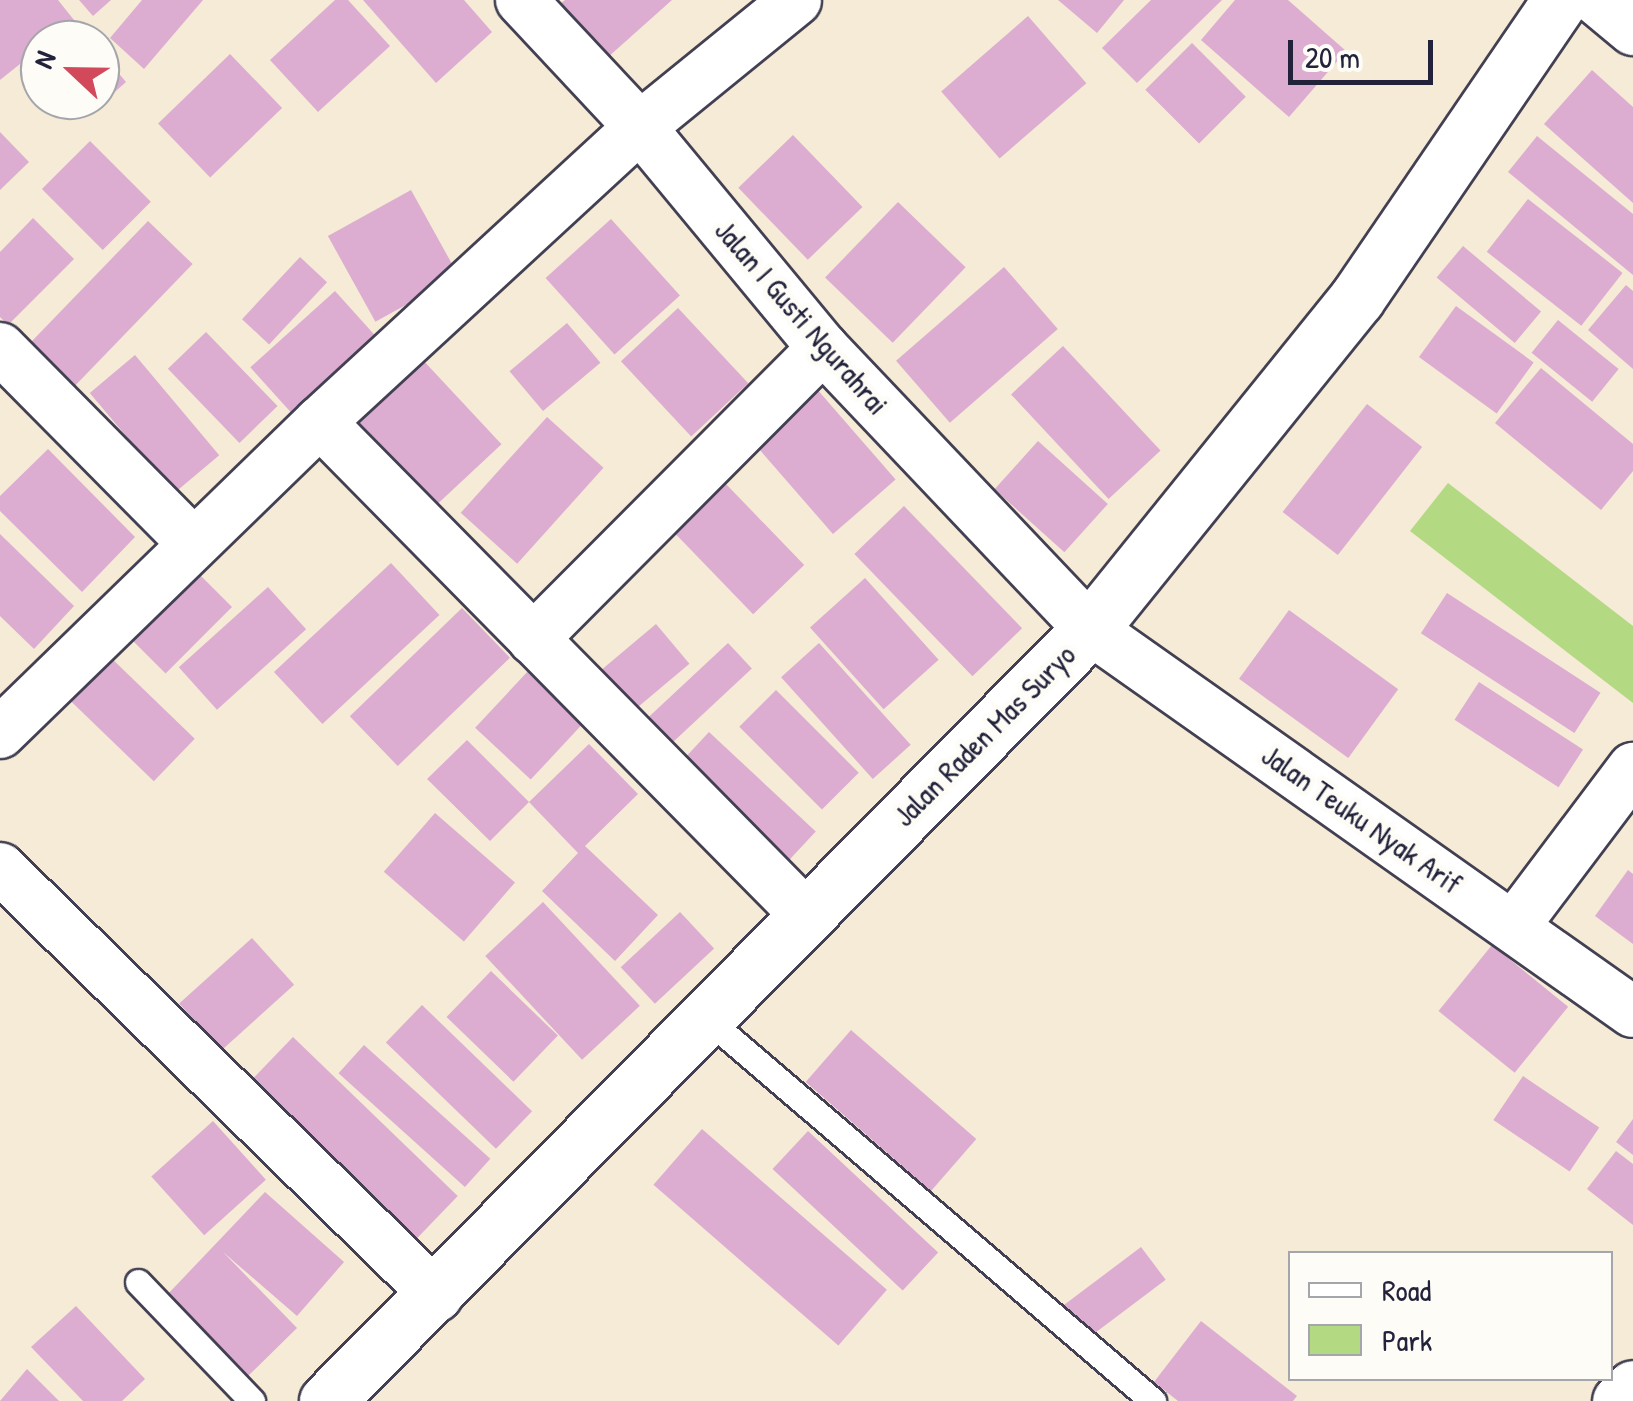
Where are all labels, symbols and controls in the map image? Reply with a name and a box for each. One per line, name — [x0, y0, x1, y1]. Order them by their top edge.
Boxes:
north arrow — [20, 20, 120, 120]
scale bar — [1293, 20, 1438, 82]
text: 20 m — [1305, 37, 1360, 77]
text: N — [24, 45, 64, 74]
street label: Jalan I Gusti Ngurahrai — [708, 212, 896, 422]
street label: Jalan Raden Mas Suryo — [885, 636, 1083, 834]
street label: Jalan Teuku Nyak Arif — [1255, 737, 1469, 901]
legend — [1288, 1251, 1613, 1381]
text: Road — [1382, 1270, 1431, 1310]
text: Park — [1382, 1320, 1432, 1360]

